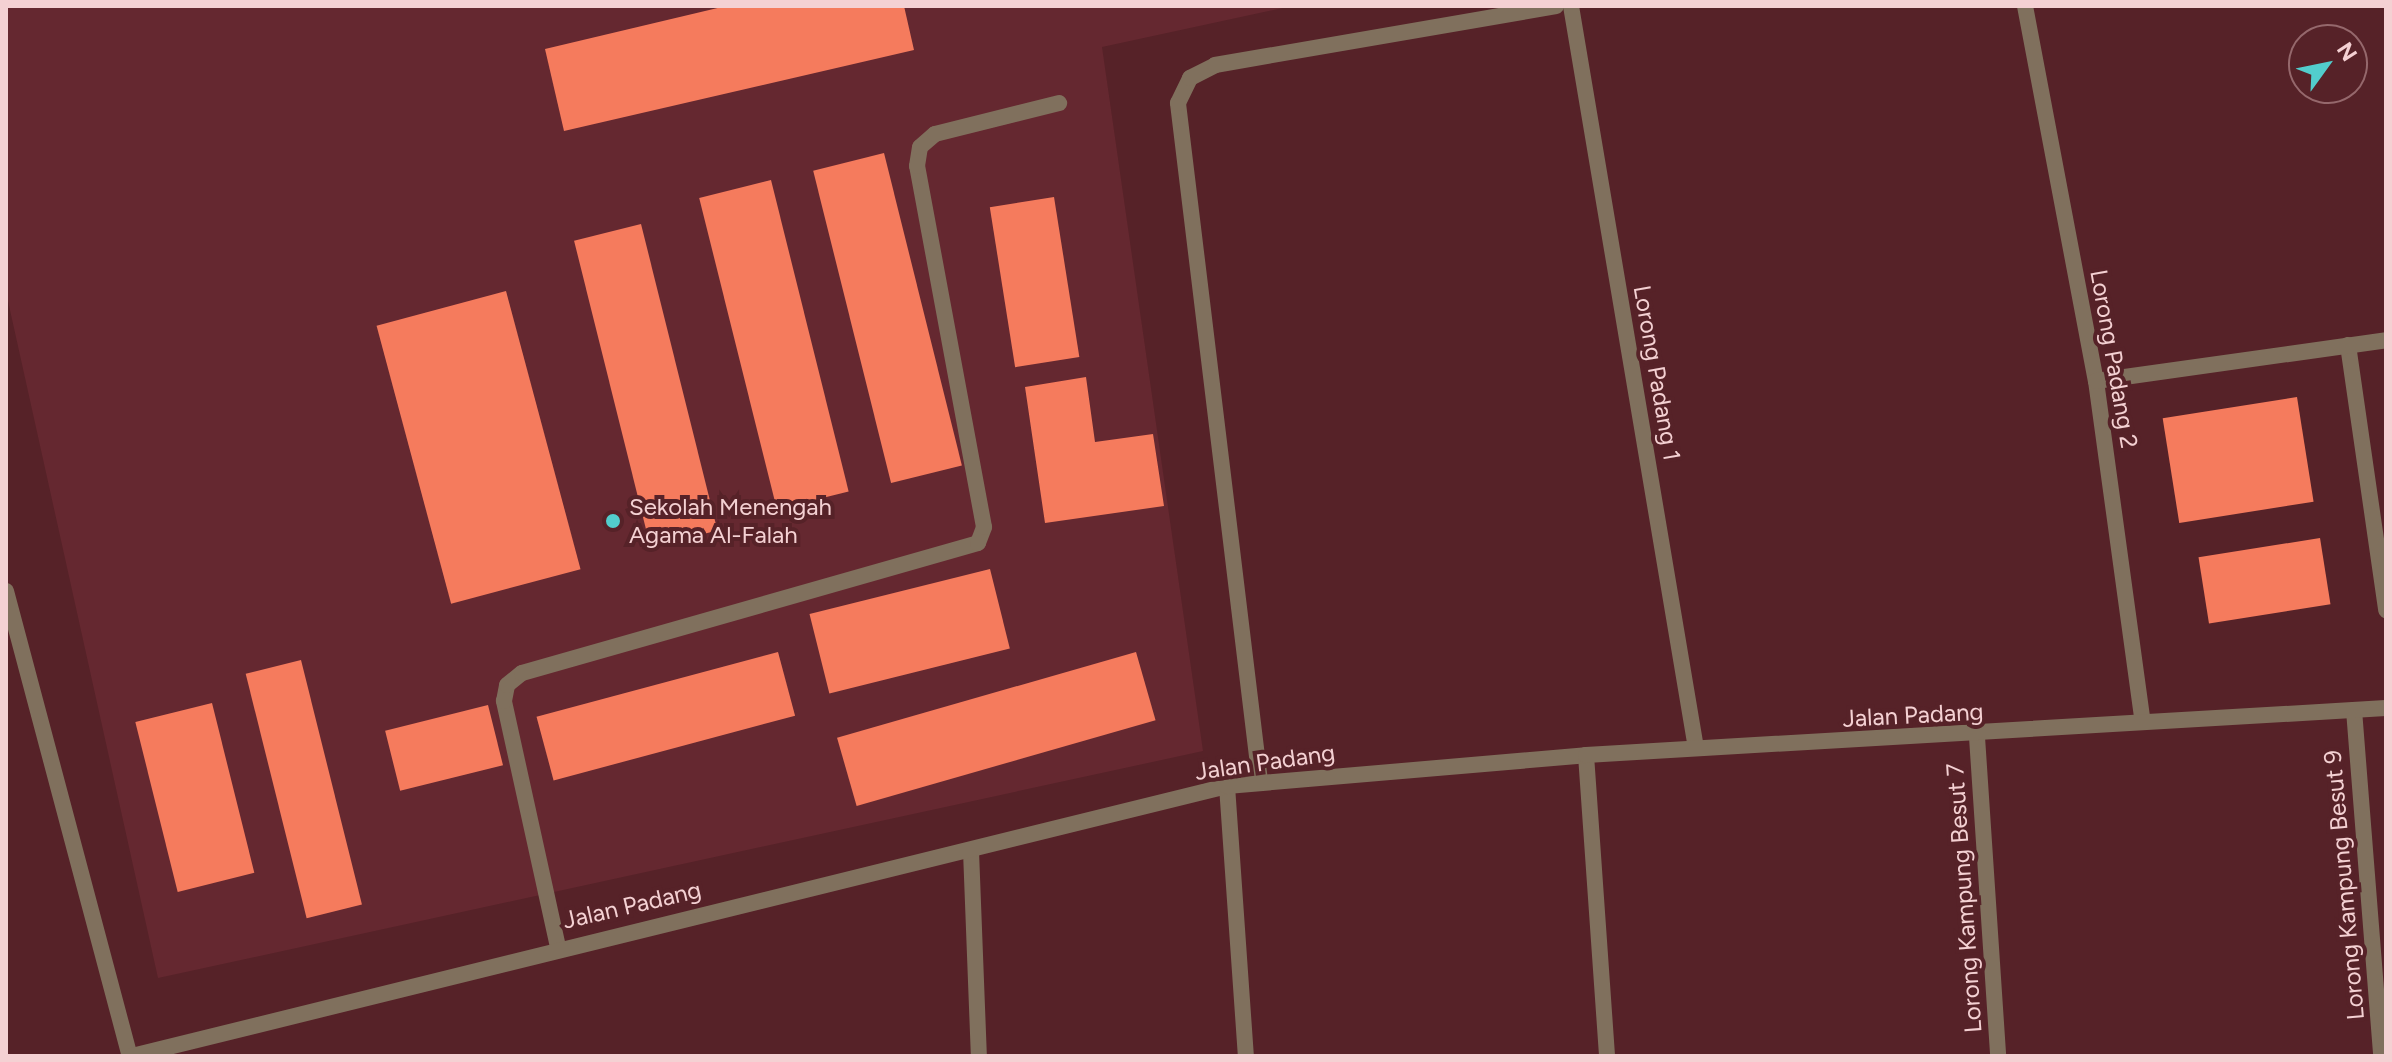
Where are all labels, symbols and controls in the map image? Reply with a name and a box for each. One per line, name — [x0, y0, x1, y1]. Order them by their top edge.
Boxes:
north arrow — [2288, 24, 2368, 104]
text: N — [2331, 37, 2363, 66]
street label: Lorong Padang 2 — [2084, 267, 2144, 451]
street label: Lorong Padang 1 — [1627, 283, 1687, 463]
place label: Sekolah Menengah Agama Al-Falah — [629, 493, 832, 549]
marker: Sekolah Menengah Agama Al-Falah — [604, 512, 622, 530]
street label: Jalan Padang — [1842, 697, 1984, 733]
street label: Jalan Padang — [1193, 738, 1337, 786]
street label: Lorong Kampung Besut 9 — [2318, 749, 2370, 1021]
street label: Lorong Kampung Besut 7 — [1940, 762, 1988, 1034]
street label: Jalan Padang — [560, 875, 704, 935]

